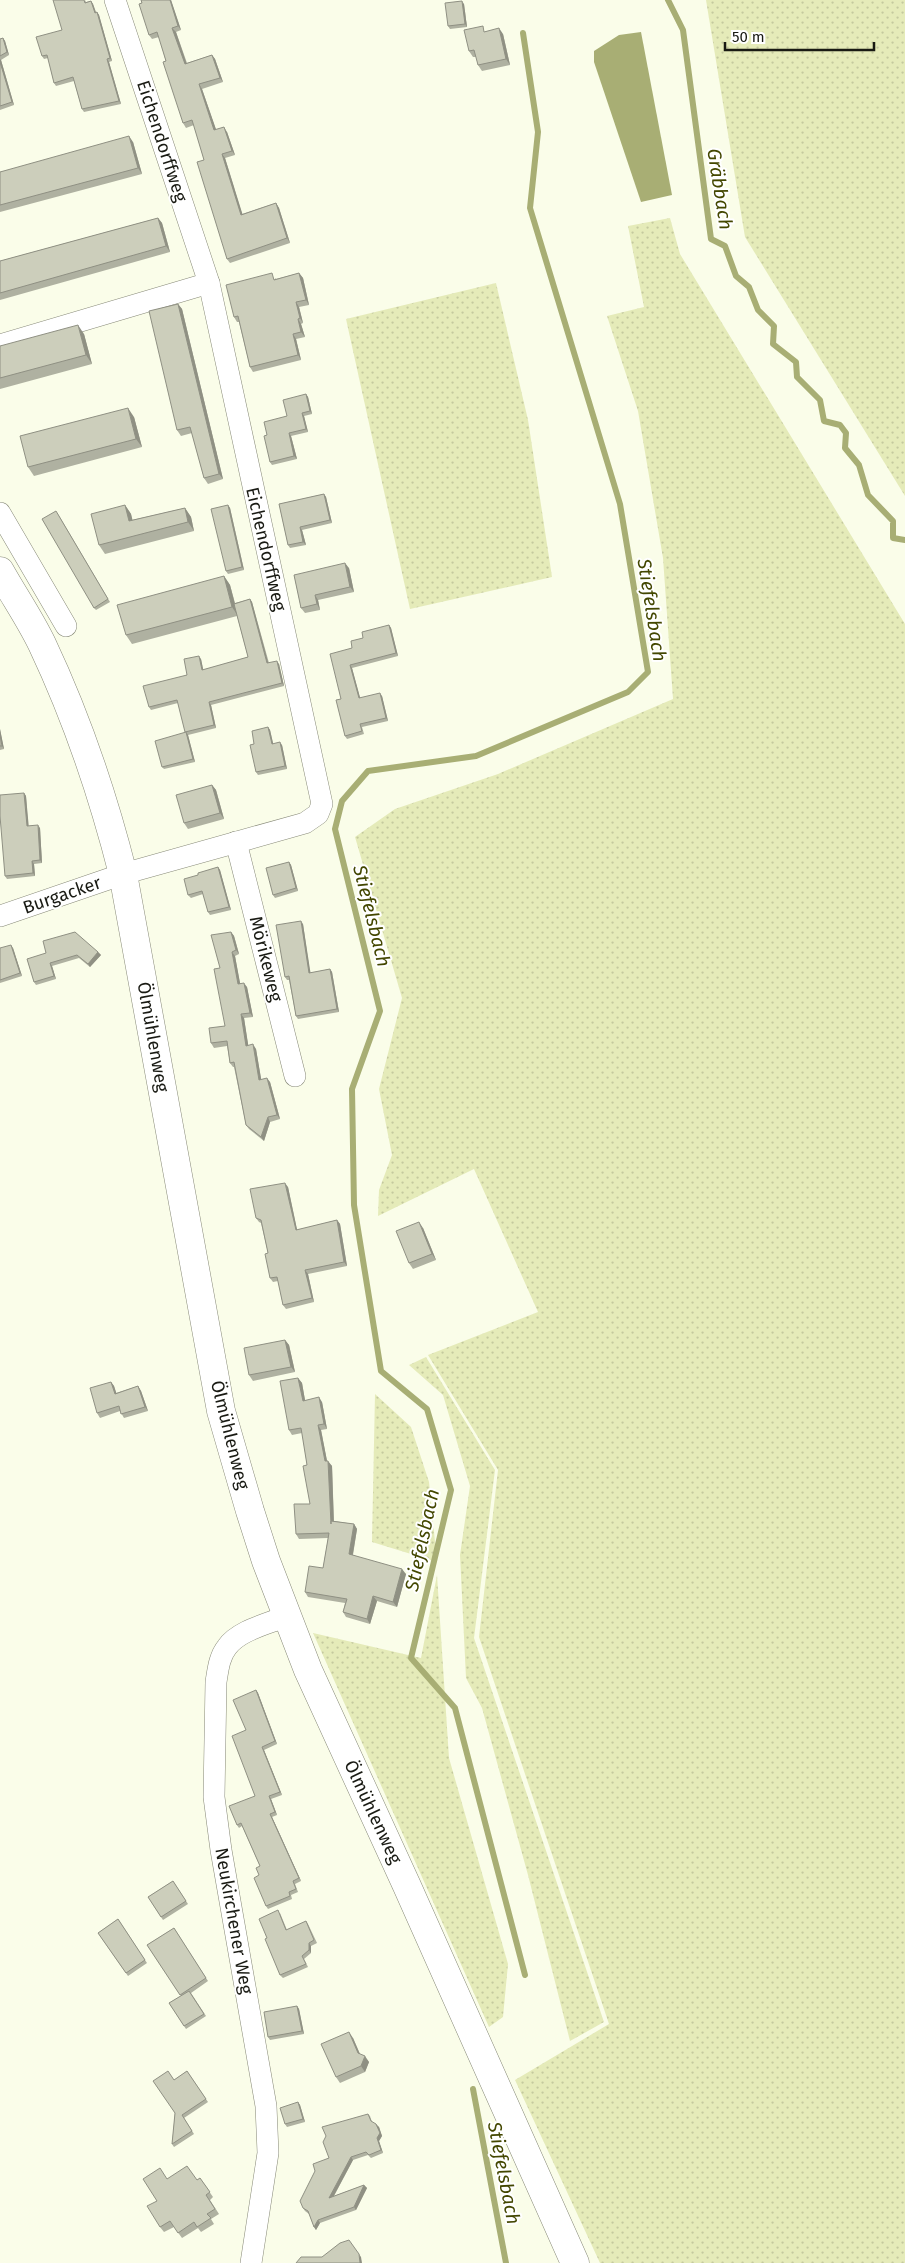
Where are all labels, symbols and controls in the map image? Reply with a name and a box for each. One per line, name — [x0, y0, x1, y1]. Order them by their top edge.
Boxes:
scale bar — [725, 20, 874, 52]
text: 50 m — [732, 28, 765, 46]
street label: Eichendorffweg — [132, 77, 192, 205]
water label: Gräbbach — [702, 147, 738, 231]
street label: Eichendorffweg — [241, 485, 291, 614]
water label: Stiefelsbach — [632, 556, 671, 663]
water label: Stiefelsbach — [348, 862, 396, 969]
street label: Burgacker — [20, 871, 104, 919]
street label: Mörikeweg — [245, 914, 287, 1005]
street label: Ölmühlenweg — [132, 980, 174, 1095]
street label: Ölmühlenweg — [206, 1378, 254, 1493]
water label: Stiefelsbach — [400, 1487, 444, 1594]
street label: Ölmühlenweg — [339, 1757, 407, 1868]
street label: Neukirchener Weg — [210, 1846, 258, 1996]
water label: Stiefelsbach — [483, 2119, 525, 2226]

